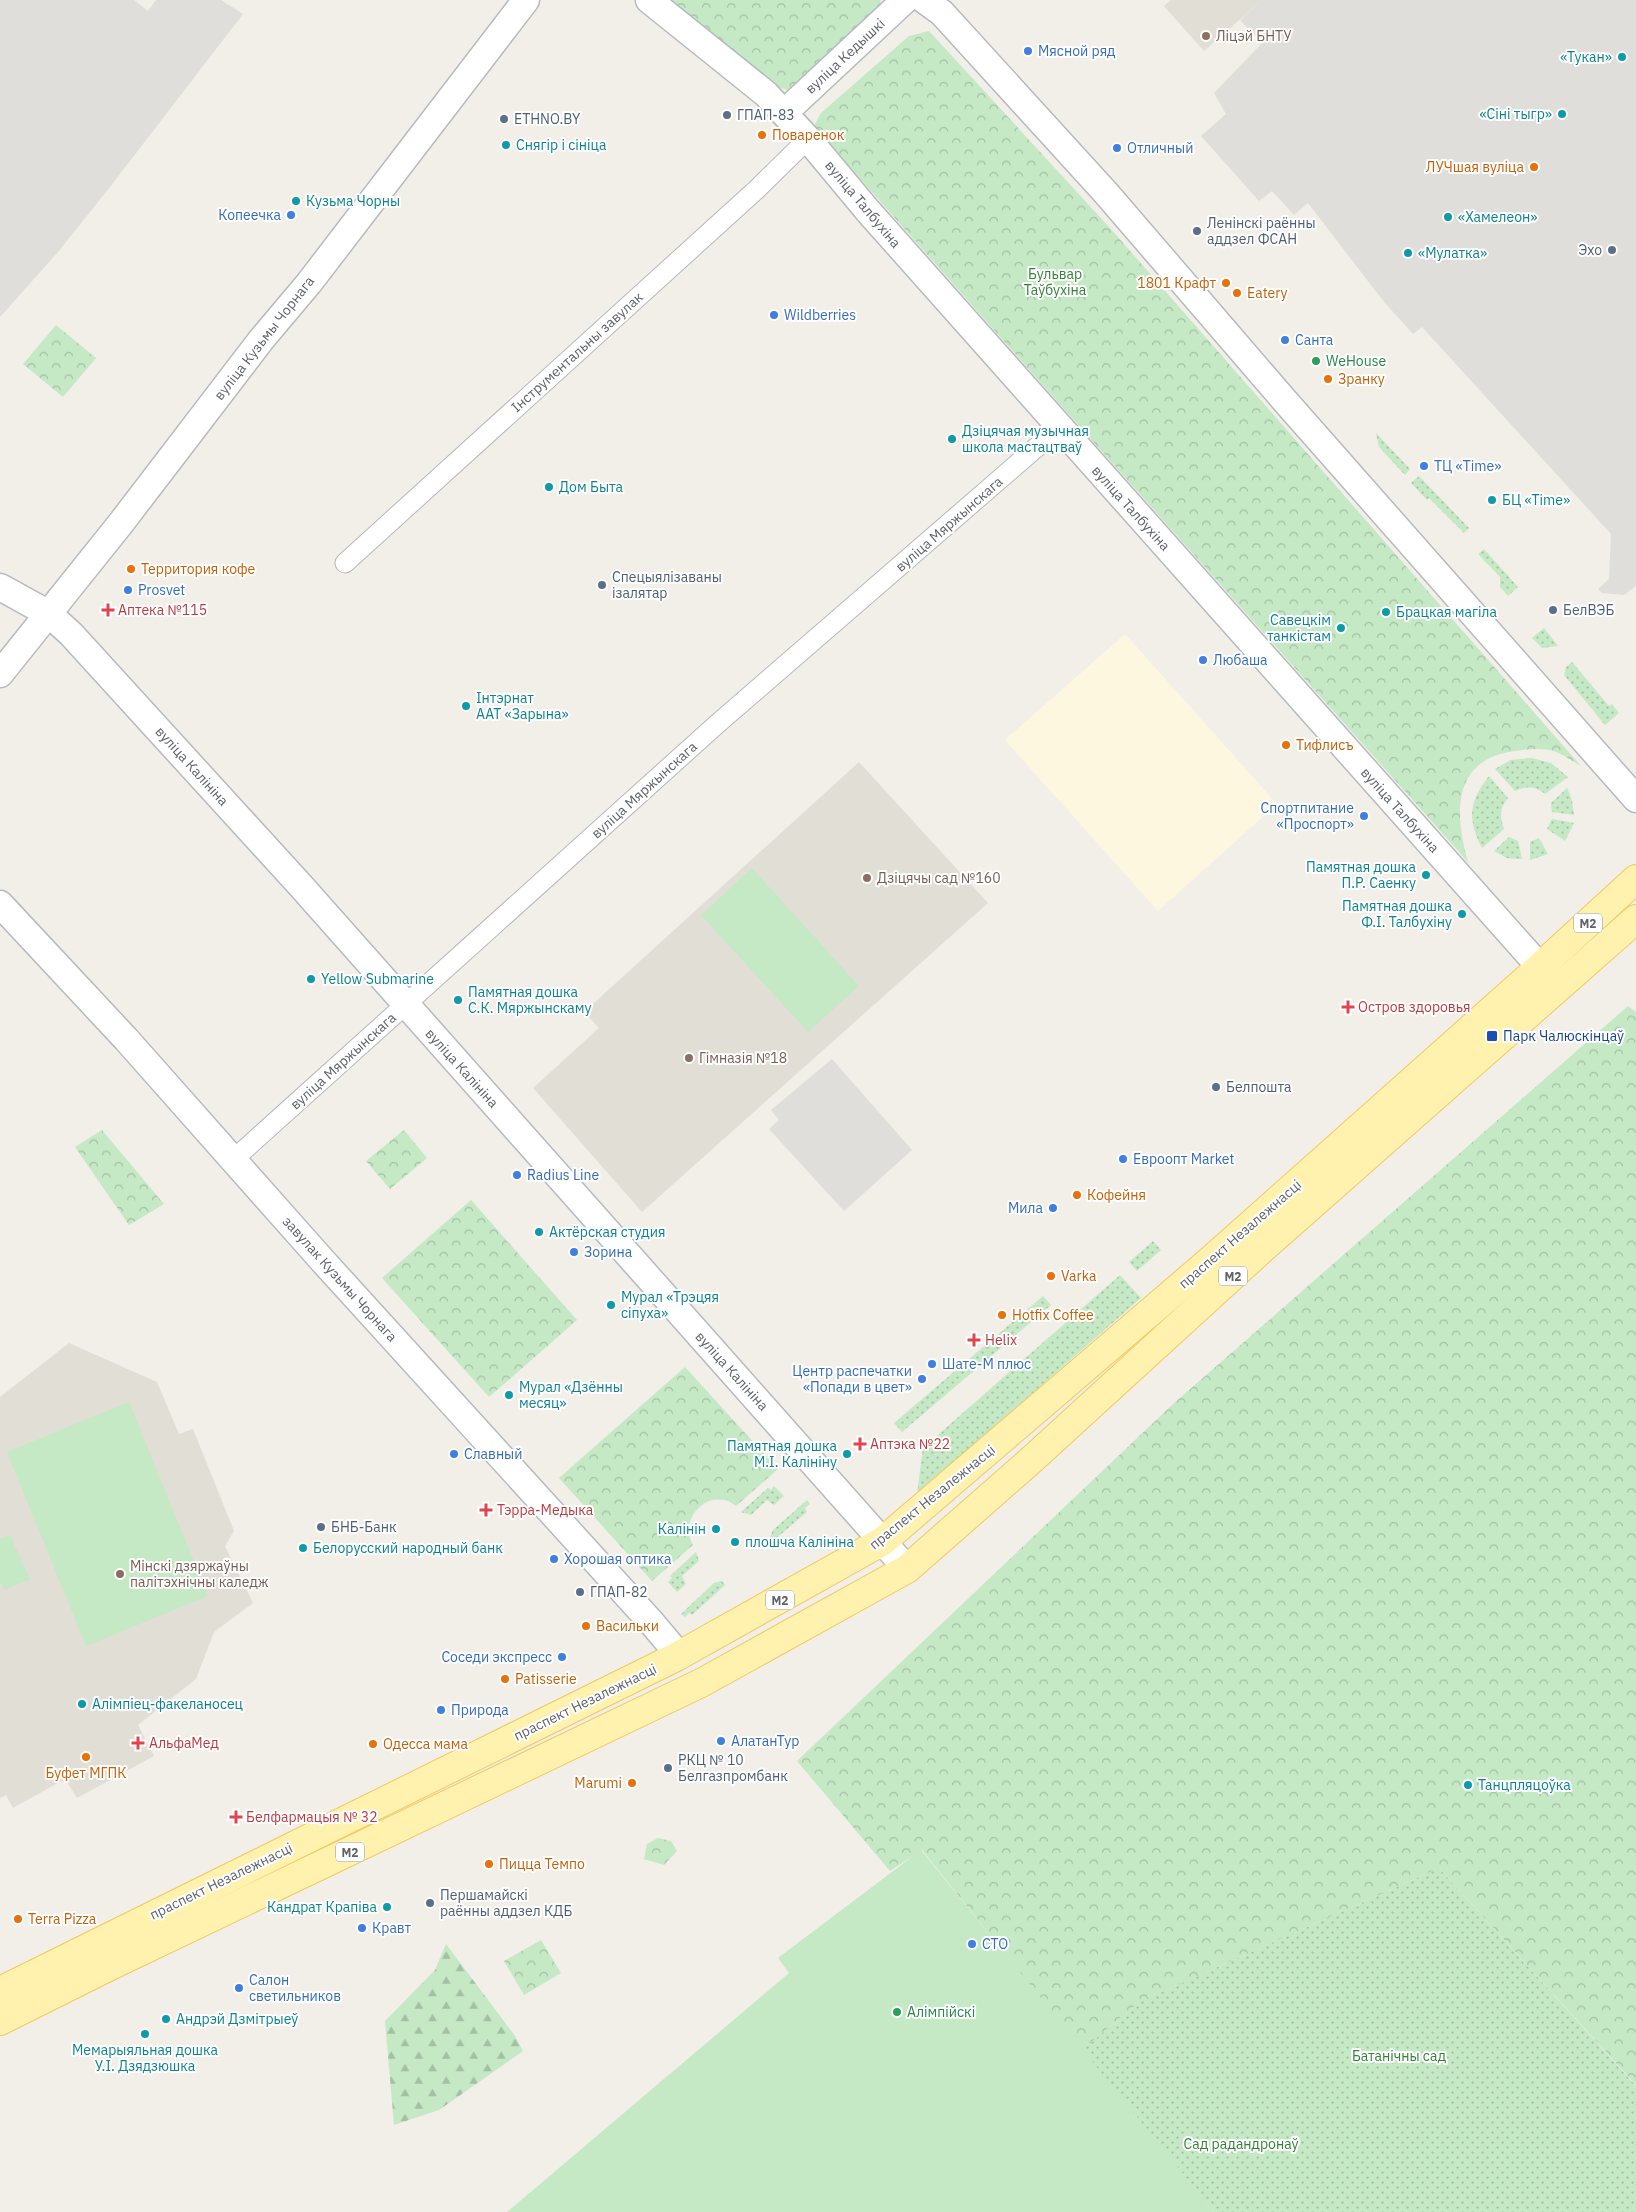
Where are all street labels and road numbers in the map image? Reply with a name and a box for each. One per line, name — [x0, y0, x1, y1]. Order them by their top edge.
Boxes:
street label: вуліца Кедышкі — [801, 14, 889, 98]
street label: вуліца Талбухіна — [821, 157, 905, 252]
street label: вуліца Кузьмы Чорнага — [210, 272, 318, 404]
street label: Інструментальны завулак — [507, 288, 647, 416]
street label: вуліца Талбухіна — [1088, 462, 1174, 555]
street label: вуліца Мяржынскага — [892, 472, 1007, 576]
street label: вуліца Калініна — [152, 723, 233, 810]
street label: вуліца Мяржынскага — [587, 737, 701, 842]
street label: вуліца Талбухіна — [1357, 764, 1443, 857]
road number: М2 — [1574, 914, 1602, 932]
street label: вуліца Мяржынскага — [286, 1008, 400, 1113]
street label: вуліца Калініна — [422, 1025, 503, 1112]
street label: праспект Незалежнасці — [1175, 1176, 1305, 1292]
street label: завулак Кузьмы Чорнага — [279, 1213, 401, 1346]
road number: М2 — [1219, 1266, 1247, 1285]
street label: вуліца Калініна — [692, 1328, 773, 1415]
street label: праспект Незалежнасці — [865, 1441, 999, 1553]
road number: М2 — [766, 1590, 794, 1610]
street label: праспект Незалежнасці — [511, 1660, 659, 1744]
street label: праспект Незалежнасці — [147, 1839, 295, 1923]
road number: М2 — [336, 1842, 364, 1861]

